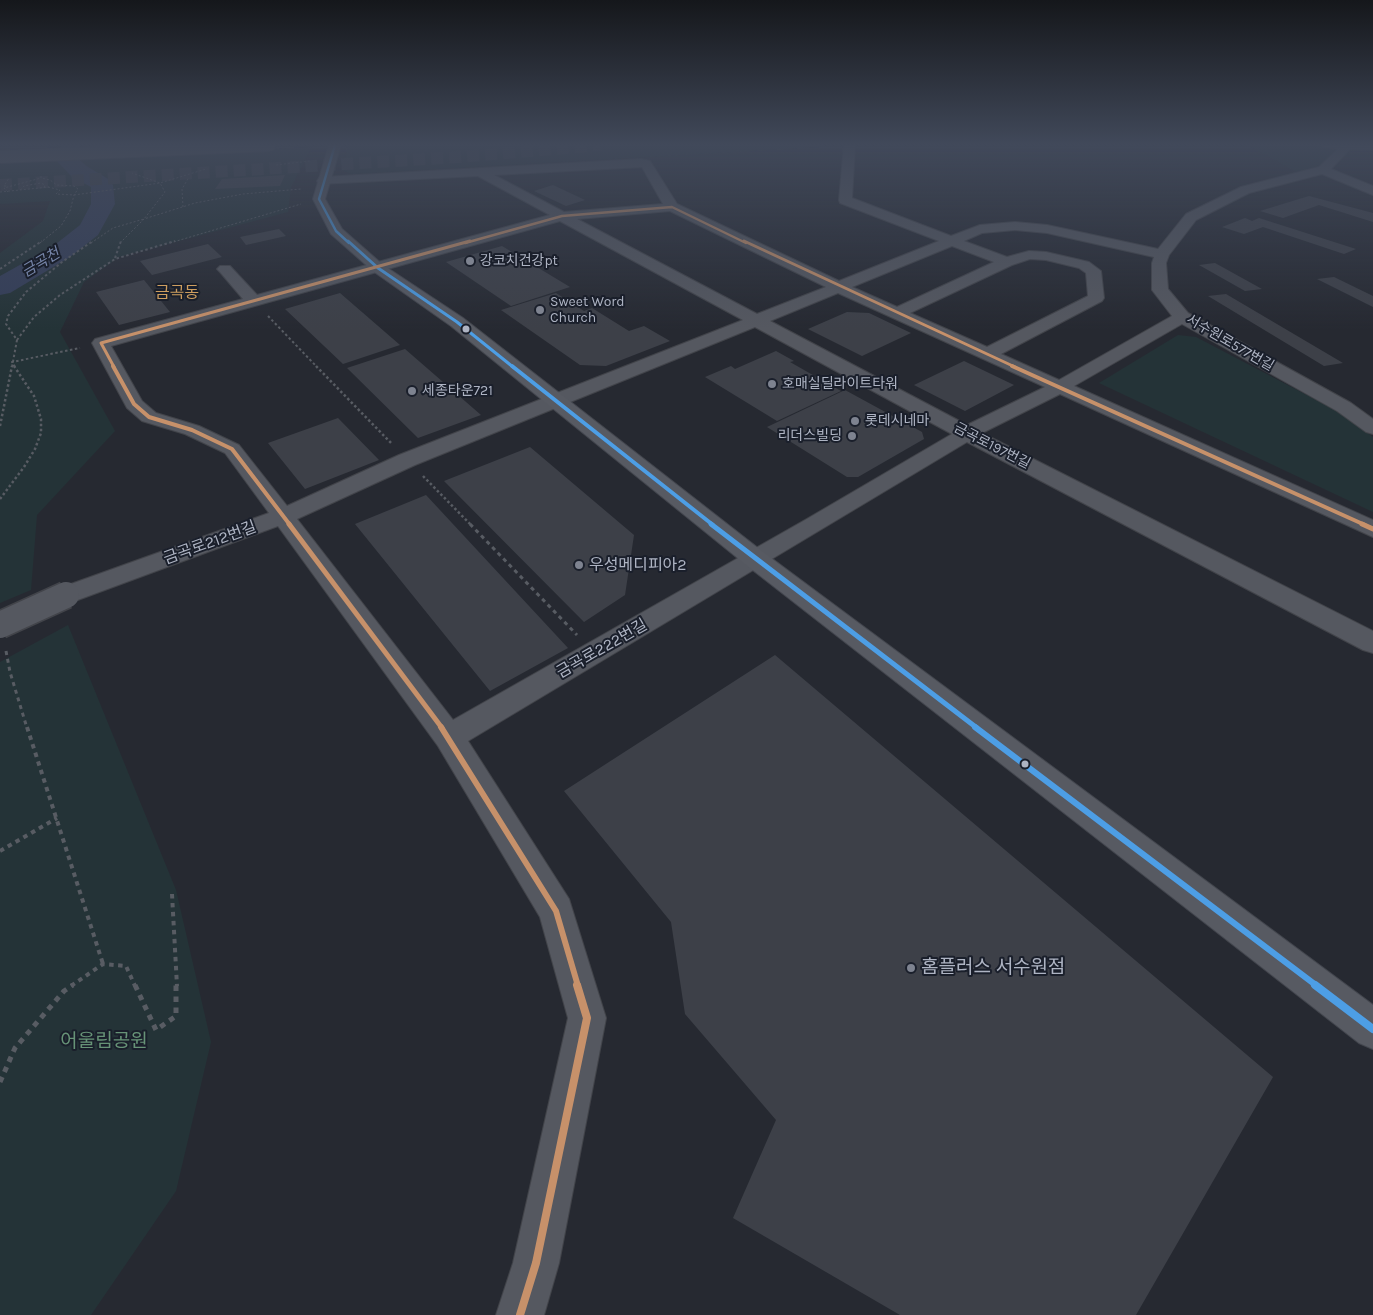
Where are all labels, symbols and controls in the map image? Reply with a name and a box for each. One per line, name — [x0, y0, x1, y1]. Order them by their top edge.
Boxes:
water label: 금곡천 — [19, 245, 63, 281]
place label: 강코치건강pt — [480, 253, 558, 269]
marker: 강코치건강pt — [464, 255, 476, 267]
district label: 금곡동 — [155, 283, 199, 303]
place label: Sweet Word Church — [550, 294, 625, 326]
marker: Sweet Word Church — [534, 304, 546, 316]
street label: 서수원로577번길 — [1183, 311, 1277, 375]
unlabelled marker — [461, 324, 471, 334]
place label: 호매실딜라이트타워 — [782, 376, 898, 392]
marker: 호매실딜라이트타워 — [766, 378, 778, 390]
place label: 세종타운721 — [422, 383, 493, 399]
marker: 세종타운721 — [406, 385, 418, 397]
place label: 롯데시네마 — [865, 413, 929, 429]
marker: 롯데시네마 — [849, 415, 861, 427]
street label: 금곡로197번길 — [951, 420, 1033, 472]
place label: 리더스빌딩 — [778, 428, 842, 444]
marker: 리더스빌딩 — [846, 430, 858, 442]
street label: 금곡로212번길 — [161, 517, 259, 569]
place label: 우성메디피아2 — [589, 555, 687, 575]
marker: 우성메디피아2 — [573, 559, 585, 571]
street label: 금곡로222번길 — [553, 615, 651, 683]
unlabelled marker — [1020, 759, 1030, 769]
place label: 홈플러스 서수원점 — [921, 957, 1065, 979]
marker: 홈플러스 서수원점 — [905, 962, 917, 974]
park label: 어울림공원 — [60, 1031, 148, 1053]

